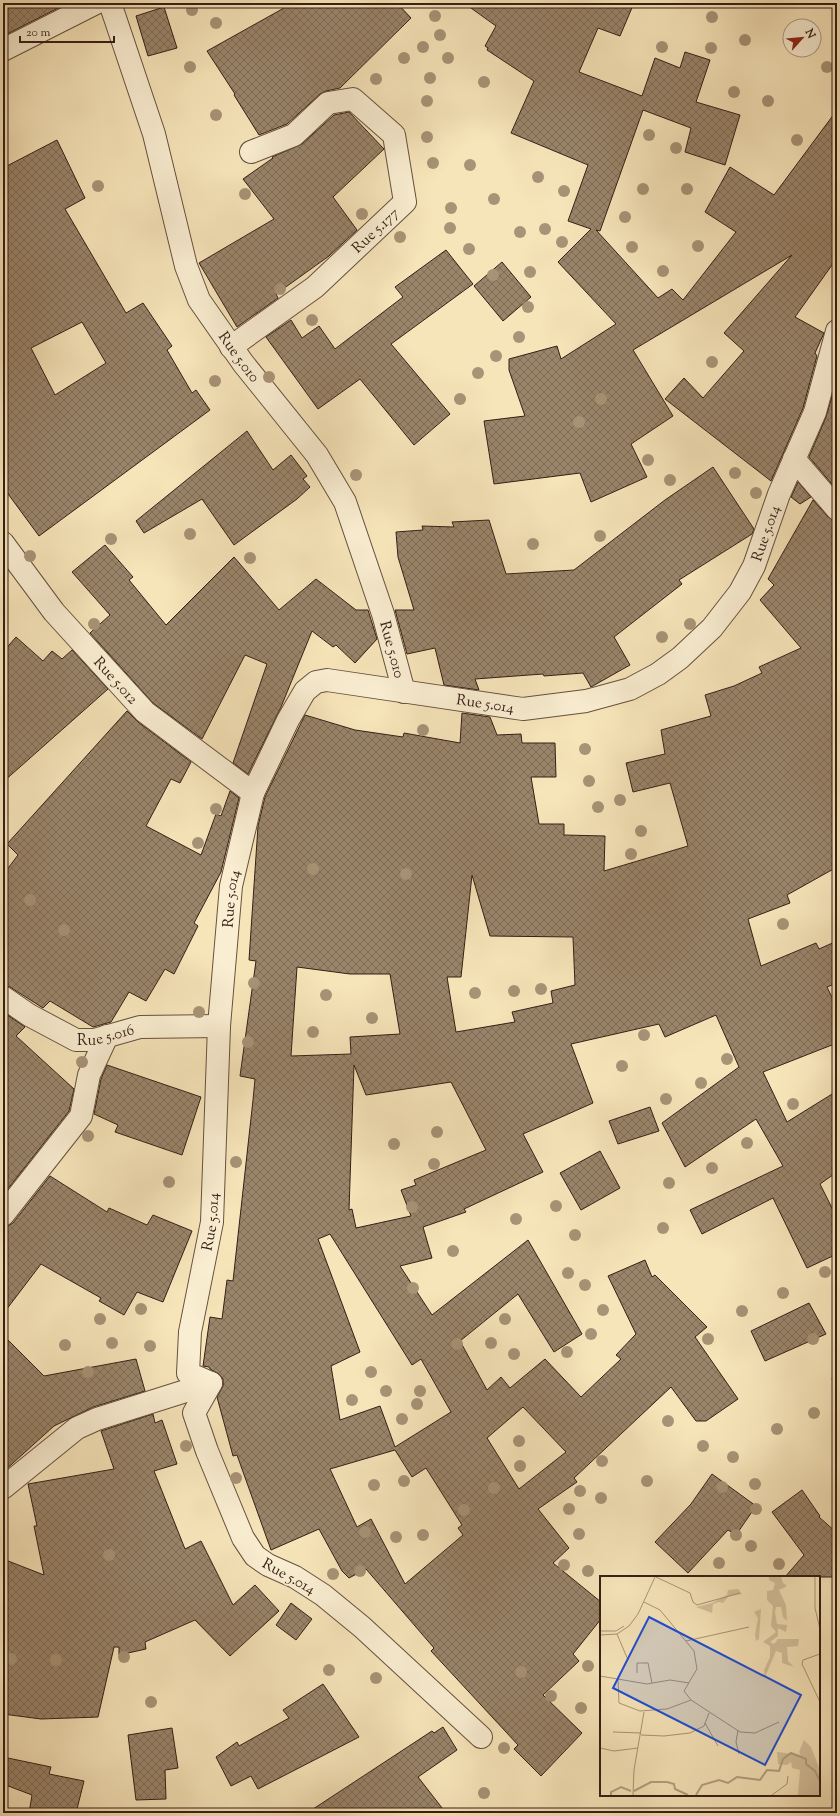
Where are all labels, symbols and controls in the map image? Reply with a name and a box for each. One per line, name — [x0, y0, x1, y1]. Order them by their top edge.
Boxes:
scale bar — [20, 18, 114, 44]
north arrow — [782, 18, 822, 58]
text: 20 m — [26, 24, 51, 42]
text: N — [800, 25, 819, 42]
street label: Rue 5.177 — [348, 203, 405, 259]
street label: Rue 5.010 — [212, 328, 264, 388]
street label: Rue 5.014 — [747, 502, 786, 565]
street label: Rue 5.010 — [373, 619, 409, 681]
street label: Rue 5.012 — [88, 653, 142, 710]
street label: Rue 5.014 — [455, 690, 516, 720]
street label: Rue 5.014 — [218, 867, 247, 928]
street label: Rue 5.016 — [77, 1020, 137, 1052]
street label: Rue 5.014 — [197, 1192, 225, 1253]
street label: Rue 5.014 — [258, 1554, 319, 1601]
inset map — [600, 1576, 820, 1796]

